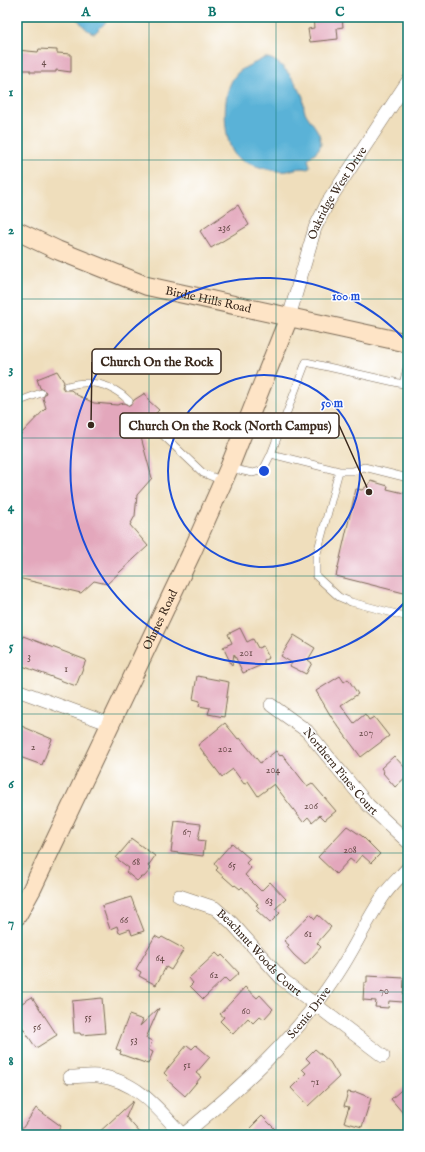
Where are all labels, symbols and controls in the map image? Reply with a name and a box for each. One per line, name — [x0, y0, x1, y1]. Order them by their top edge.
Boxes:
text: A — [81, 4, 92, 21]
text: B — [208, 4, 217, 21]
text: C — [335, 4, 345, 21]
house number: 4 — [42, 56, 47, 69]
text: 1 — [9, 84, 14, 101]
street label: Oakridge West Drive — [305, 143, 370, 241]
text: 2 — [8, 222, 14, 239]
house number: 236 — [218, 222, 231, 235]
street label: Birdie Hills Road — [164, 283, 253, 316]
text: 100 m — [332, 289, 361, 304]
callout: Church On the Rock — [92, 349, 221, 374]
text: Church On the Rock — [100, 354, 215, 371]
text: 3 — [9, 361, 14, 378]
text: 50 m — [321, 396, 344, 411]
callout: Church On the Rock (North Campus) — [120, 413, 339, 438]
text: Church On the Rock (North Campus) — [129, 418, 331, 435]
centre of rings — [257, 464, 271, 478]
text: 4 — [8, 499, 15, 516]
street label: Ohmes Road — [139, 587, 181, 652]
text: 5 — [9, 638, 14, 655]
house number: 201 — [239, 647, 253, 660]
house number: 3 — [27, 651, 31, 664]
house number: 1 — [64, 663, 68, 676]
street label: Northern Pines Court — [300, 725, 381, 818]
house number: 207 — [359, 727, 373, 740]
house number: 2 — [31, 741, 36, 754]
house number: 202 — [218, 743, 232, 756]
house number: 204 — [266, 764, 280, 777]
text: 6 — [8, 776, 14, 793]
house number: 206 — [304, 800, 319, 813]
house number: 67 — [183, 826, 192, 839]
house number: 208 — [343, 844, 357, 857]
house number: 68 — [132, 856, 140, 869]
house number: 65 — [228, 859, 236, 872]
house number: 63 — [265, 895, 273, 908]
street label: Beachnut Woods Court — [214, 906, 305, 999]
house number: 66 — [120, 914, 129, 927]
text: 7 — [8, 915, 14, 932]
house number: 61 — [304, 928, 312, 941]
house number: 64 — [155, 952, 165, 965]
house number: 62 — [210, 969, 219, 982]
street label: Scenic Drive — [284, 983, 334, 1042]
house number: 70 — [379, 985, 389, 998]
house number: 60 — [241, 1005, 251, 1018]
house number: 55 — [84, 1011, 92, 1024]
house number: 56 — [33, 1021, 42, 1034]
house number: 53 — [130, 1034, 138, 1047]
text: 8 — [8, 1053, 14, 1070]
house number: 51 — [183, 1059, 191, 1072]
house number: 71 — [311, 1076, 319, 1089]

